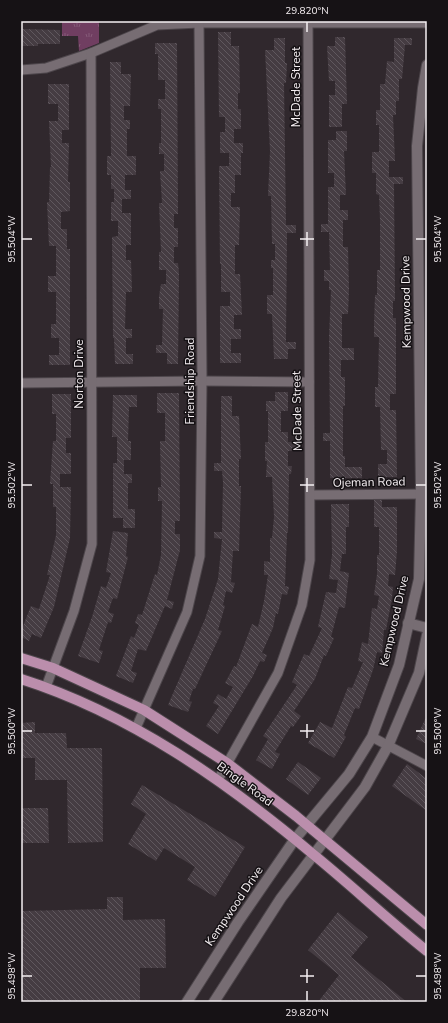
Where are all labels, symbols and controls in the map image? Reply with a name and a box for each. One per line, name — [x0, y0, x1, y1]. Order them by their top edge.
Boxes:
text: 29.820°N — [285, 4, 329, 18]
street label: McDade Street — [288, 46, 304, 127]
text: 95.504°W — [5, 215, 19, 263]
text: 95.504°W — [431, 215, 445, 263]
street label: Kempwood Drive — [397, 255, 415, 349]
street label: Friendship Road — [182, 337, 198, 425]
street label: Norton Drive — [71, 339, 87, 409]
street label: McDade Street — [288, 370, 306, 451]
text: 95.502°W — [5, 461, 19, 509]
text: 95.502°W — [431, 461, 445, 509]
street label: Ojeman Road — [332, 473, 406, 491]
street label: Kempwood Drive — [376, 574, 412, 668]
text: 95.500°W — [5, 707, 19, 755]
text: 95.500°W — [431, 707, 445, 755]
street label: Bingle Road — [214, 758, 276, 810]
street label: Kempwood Drive — [201, 863, 267, 949]
text: 95.498°W — [5, 952, 19, 1000]
text: 95.498°W — [431, 952, 445, 1000]
text: 29.820°N — [285, 1006, 329, 1020]

